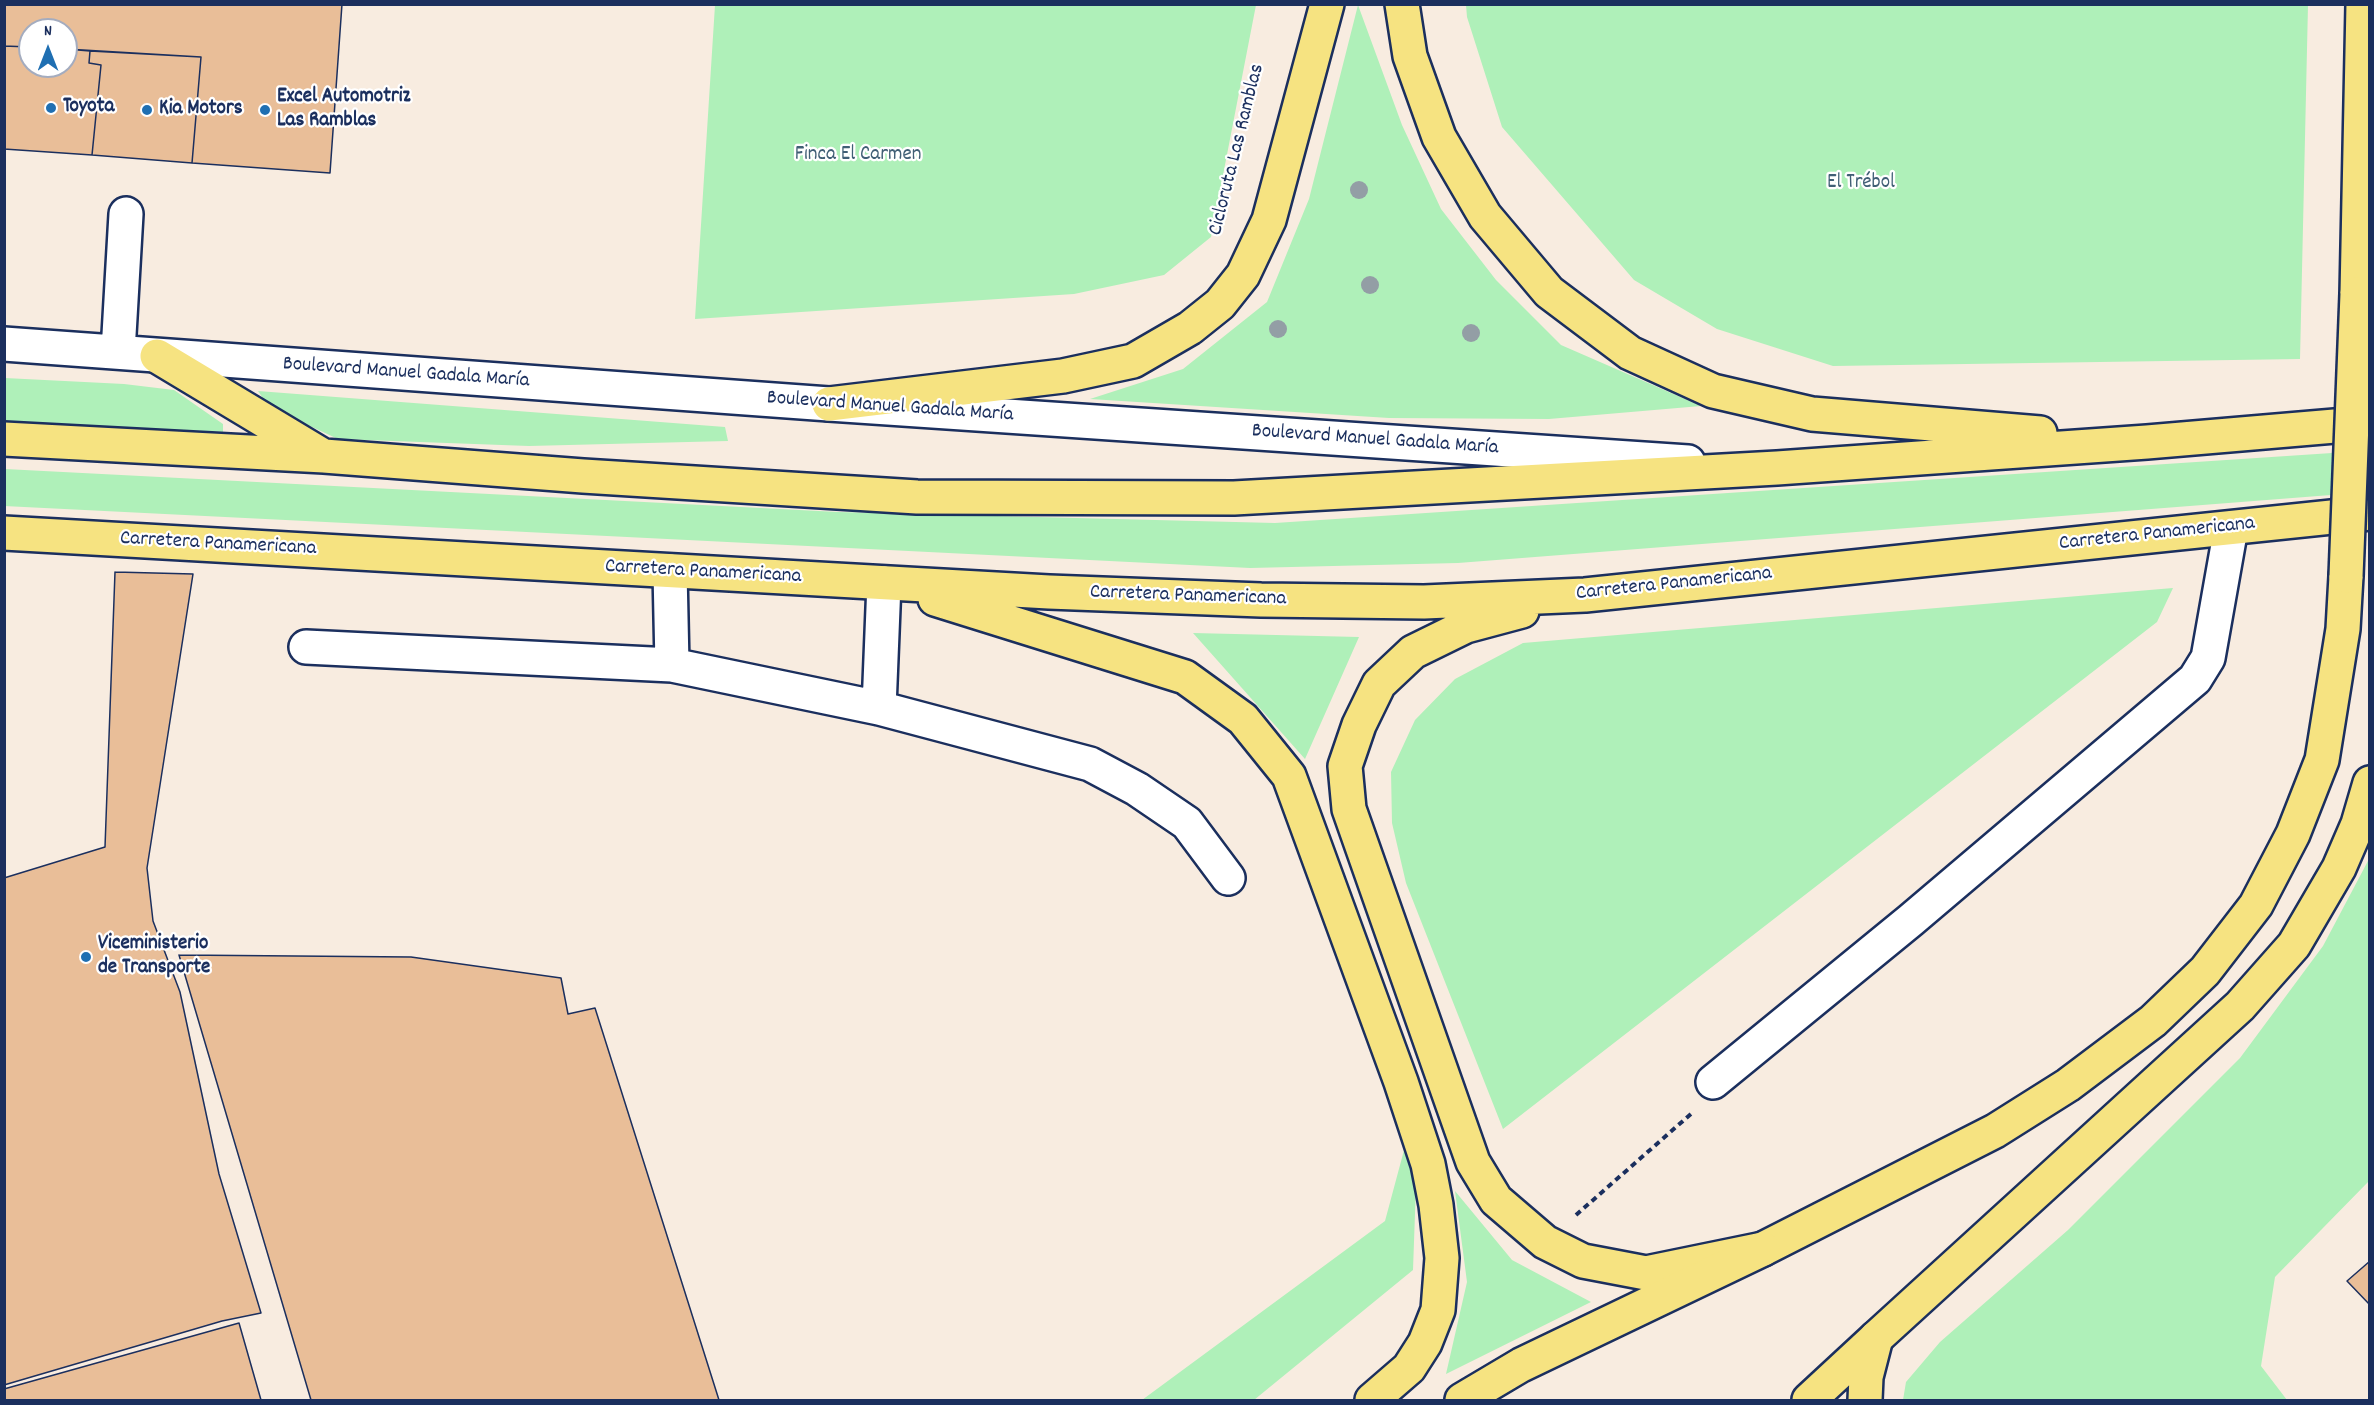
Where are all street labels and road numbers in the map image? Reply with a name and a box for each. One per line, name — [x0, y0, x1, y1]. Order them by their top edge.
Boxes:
street label: Cicloruta Las Ramblas — [1205, 62, 1271, 238]
street label: Boulevard Manuel Gadala María — [282, 353, 530, 395]
street label: Boulevard Manuel Gadala María — [766, 387, 1014, 429]
street label: Boulevard Manuel Gadala María — [1251, 420, 1499, 462]
street label: Carretera Panamericana — [2058, 512, 2256, 558]
street label: Carretera Panamericana — [119, 527, 317, 563]
street label: Carretera Panamericana — [604, 555, 802, 591]
street label: Carretera Panamericana — [1575, 562, 1773, 608]
street label: Carretera Panamericana — [1089, 581, 1287, 613]

